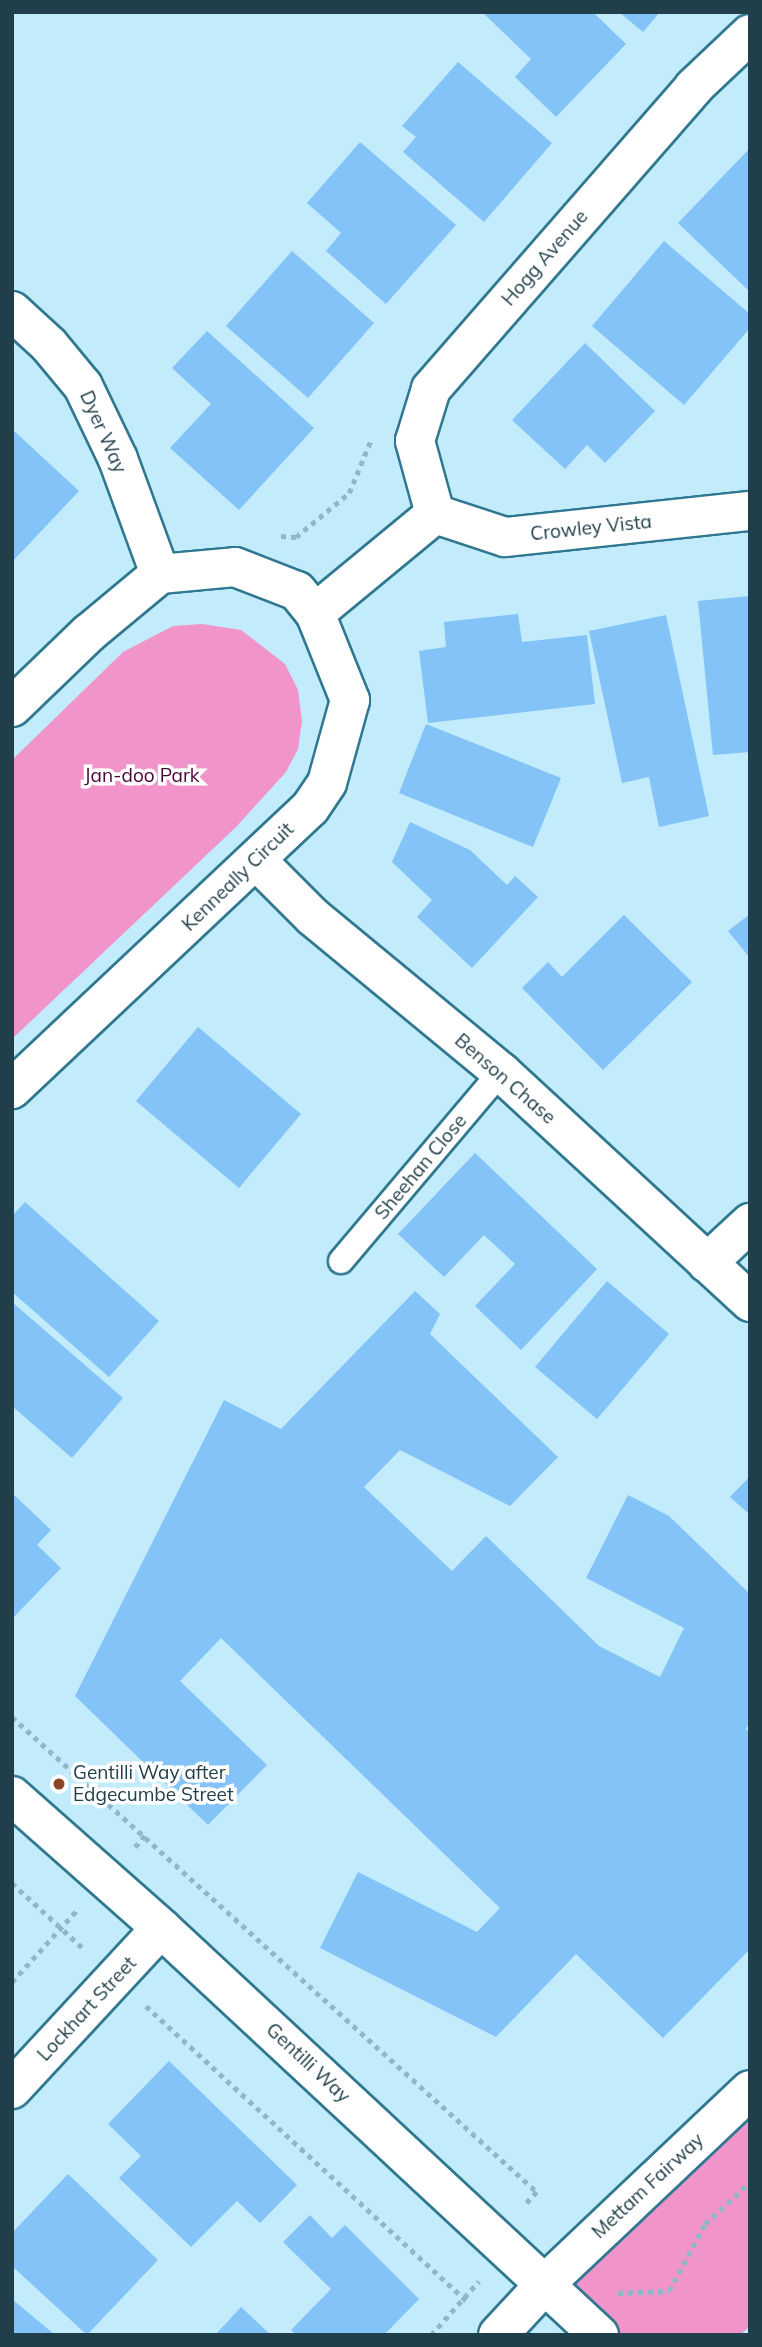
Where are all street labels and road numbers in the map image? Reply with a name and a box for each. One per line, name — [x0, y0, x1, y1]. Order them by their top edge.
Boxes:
street label: Hogg Avenue — [497, 205, 593, 311]
street label: Dyer Way — [75, 387, 131, 477]
street label: Crowley Vista — [529, 510, 653, 546]
street label: Kenneally Circuit — [178, 818, 298, 936]
street label: Benson Chase — [450, 1029, 560, 1129]
street label: Sheehan Close — [370, 1110, 472, 1224]
street label: Lockhart Street — [33, 1952, 141, 2066]
street label: Gentilli Way — [261, 2018, 355, 2108]
street label: Mettam Fairway — [588, 2129, 708, 2243]

